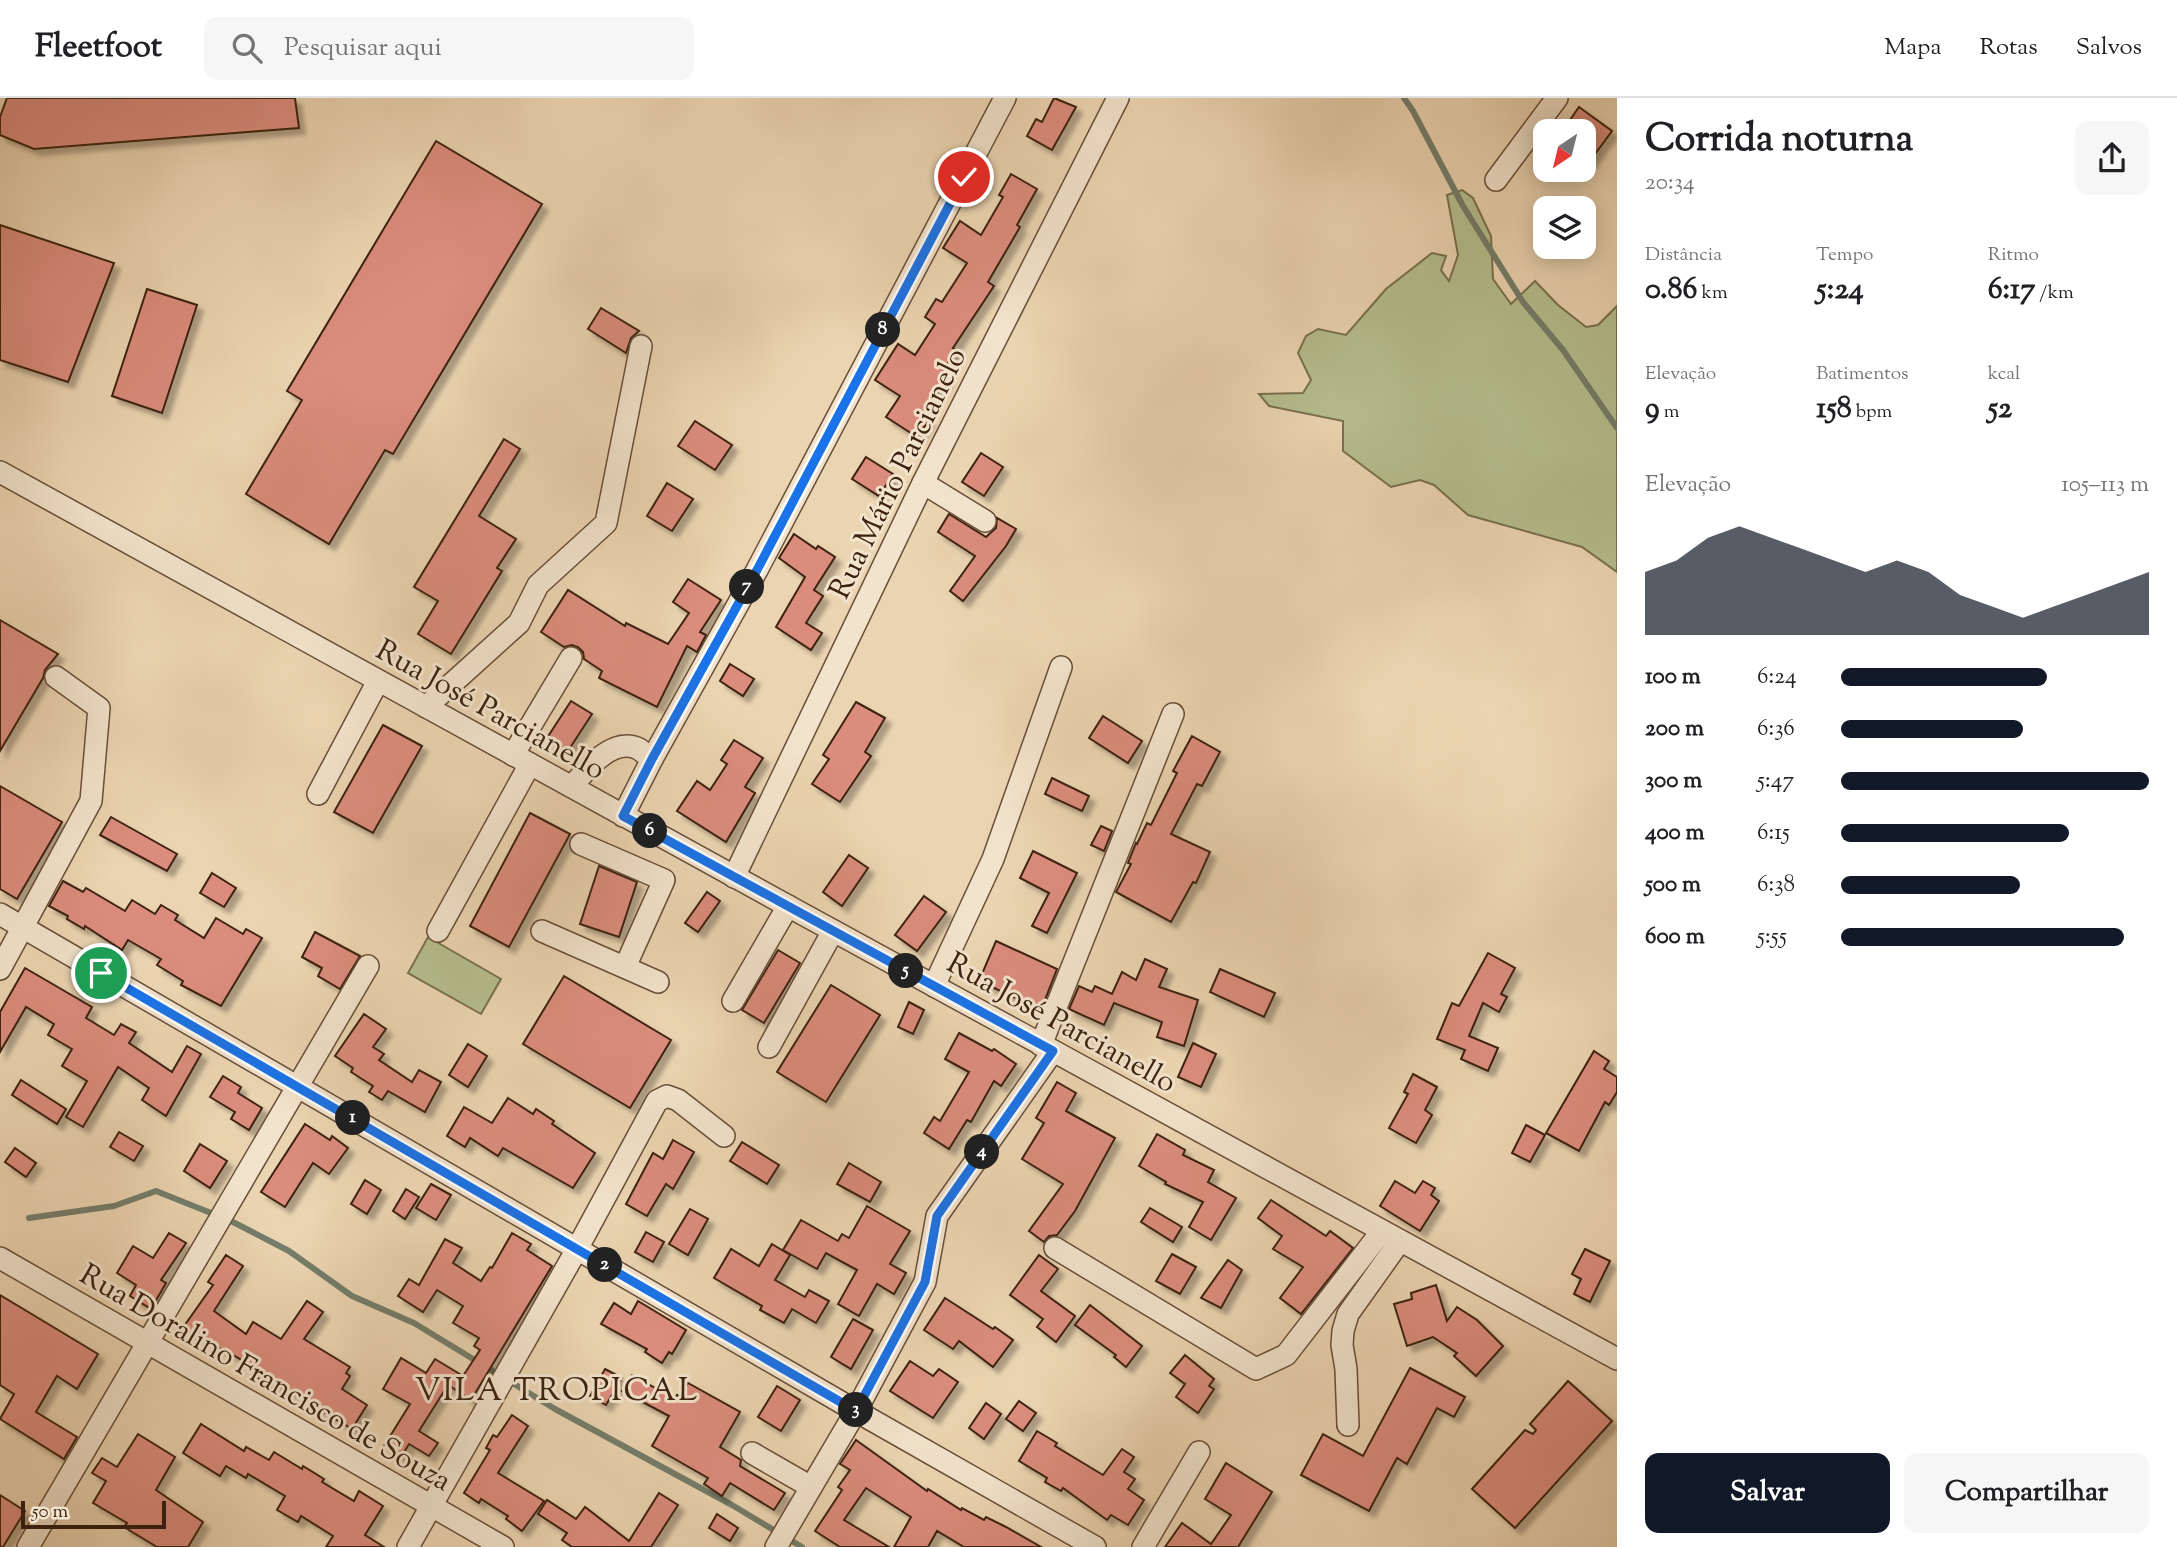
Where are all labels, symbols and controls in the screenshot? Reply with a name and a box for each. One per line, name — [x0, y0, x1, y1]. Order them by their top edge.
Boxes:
search box — [204, 17, 694, 80]
text: Fleetfoot — [35, 24, 162, 72]
icon: search — [228, 29, 266, 67]
text: Pesquisar aqui — [284, 30, 442, 67]
text: Mapa — [1884, 31, 1942, 65]
text: Rotas — [1980, 31, 2038, 65]
text: Salvos — [2076, 31, 2142, 65]
text: Corrida noturna — [1645, 114, 1913, 168]
north arrow — [1533, 119, 1596, 182]
map controls — [1533, 119, 1596, 259]
button: share — [2075, 121, 2149, 195]
pin — [934, 147, 994, 207]
icon: check — [945, 158, 983, 196]
text: 20:34 — [1645, 167, 1695, 200]
button: layers — [1533, 196, 1596, 259]
text: Distância — [1645, 242, 1722, 269]
text: Tempo — [1816, 242, 1873, 269]
text: Ritmo — [1988, 242, 2039, 269]
text: 0.86 — [1645, 269, 1698, 312]
text: 5:24 — [1816, 269, 1864, 312]
text: 6:17 — [1988, 269, 2035, 312]
text: km — [1698, 280, 1728, 307]
text: /km — [2035, 280, 2074, 307]
pin: 8 — [866, 313, 900, 348]
text: 8 — [878, 316, 887, 343]
street label: Rua Mário Parcianelo — [820, 341, 979, 607]
text: Elevação — [1645, 361, 1716, 388]
text: Batimentos — [1816, 361, 1909, 388]
text: kcal — [1988, 361, 2020, 388]
text: 9 — [1645, 388, 1660, 431]
text: 158 — [1816, 388, 1852, 431]
text: 52 — [1988, 388, 2012, 431]
text: m — [1660, 399, 1679, 426]
text: bpm — [1852, 399, 1892, 426]
text: Elevação — [1645, 469, 1731, 502]
text: 105–113 m — [2061, 469, 2149, 502]
pin: 7 — [730, 570, 764, 604]
text: 7 — [742, 573, 751, 600]
street label: Rua José Parcianello — [367, 630, 612, 792]
text: 100 m — [1645, 661, 1701, 694]
text: 6:24 — [1757, 661, 1797, 694]
text: 200 m — [1645, 713, 1704, 746]
text: 6:36 — [1757, 713, 1795, 746]
text: 300 m — [1645, 765, 1702, 798]
text: 5:47 — [1757, 765, 1794, 798]
pin: 6 — [632, 814, 668, 848]
text: 6 — [645, 817, 654, 844]
text: 400 m — [1645, 817, 1705, 850]
text: 6:15 — [1757, 817, 1790, 850]
text: 500 m — [1645, 869, 1701, 902]
text: 6:38 — [1757, 869, 1795, 902]
text: 600 m — [1645, 921, 1705, 954]
text: 5:55 — [1757, 921, 1787, 954]
pin — [71, 943, 131, 1003]
street label: Rua José Parcianello — [938, 943, 1183, 1105]
icon: arrive — [82, 954, 120, 992]
pin: 5 — [888, 954, 923, 988]
text: 5 — [902, 957, 909, 984]
pin: 1 — [336, 1100, 370, 1136]
text: 1 — [349, 1104, 356, 1131]
pin: 4 — [964, 1134, 1000, 1170]
text: 4 — [977, 1138, 986, 1165]
pin: 2 — [588, 1248, 622, 1282]
text: 2 — [600, 1251, 609, 1278]
street label: Rua Doralino Francisco de Souza — [71, 1255, 459, 1504]
district label: VILA TROPICAL — [415, 1369, 699, 1415]
pin: 3 — [838, 1392, 874, 1428]
text: 3 — [852, 1396, 859, 1423]
button: Salvar — [1645, 1453, 1890, 1533]
button: Compartilhar — [1904, 1453, 2149, 1533]
scale bar — [21, 1498, 166, 1530]
text: 50 m — [32, 1499, 68, 1526]

